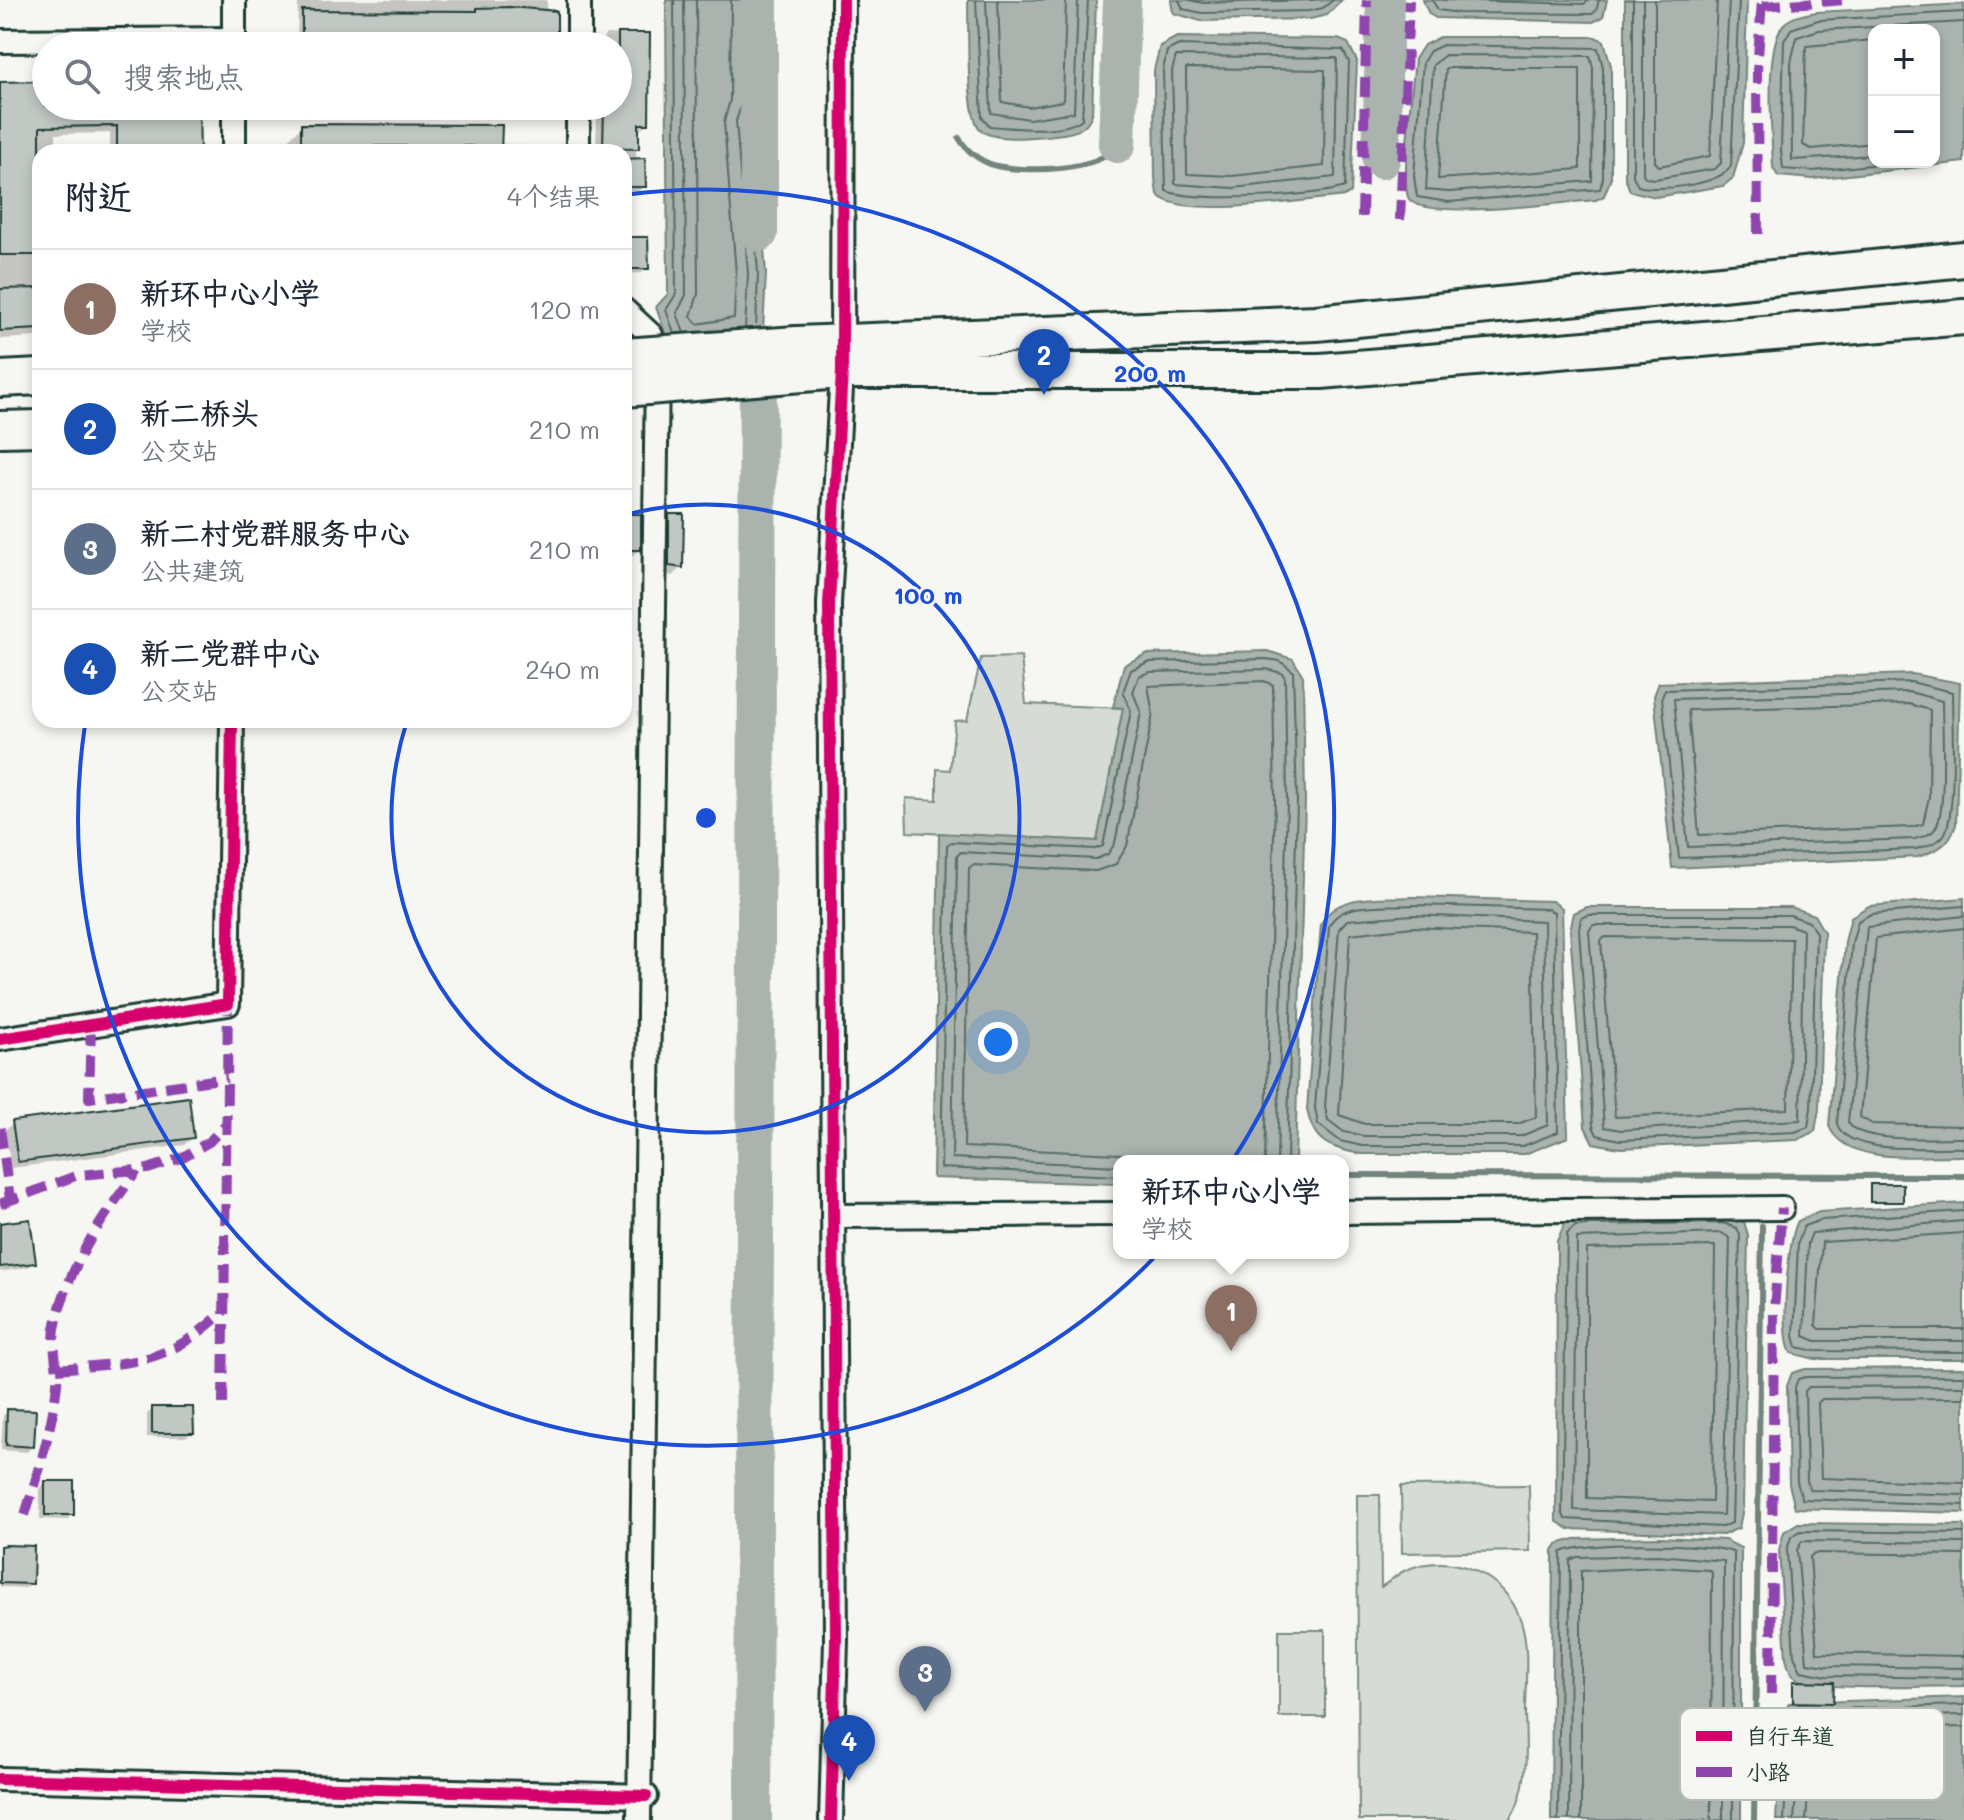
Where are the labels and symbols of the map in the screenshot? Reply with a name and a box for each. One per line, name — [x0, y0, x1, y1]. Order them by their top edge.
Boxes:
pin: 2 — [1018, 329, 1070, 395]
text: 200 m — [1114, 357, 1186, 388]
text: 100 m — [893, 579, 963, 610]
centre of rings — [692, 804, 720, 832]
your location — [978, 1022, 1018, 1062]
pin: 1 — [1205, 1285, 1257, 1351]
pin: 3 — [899, 1646, 951, 1712]
legend — [1680, 1708, 1944, 1800]
pin: 4 — [823, 1715, 875, 1781]
text: 自行车道 — [1746, 1721, 1834, 1750]
text: 小路 — [1746, 1757, 1790, 1786]

